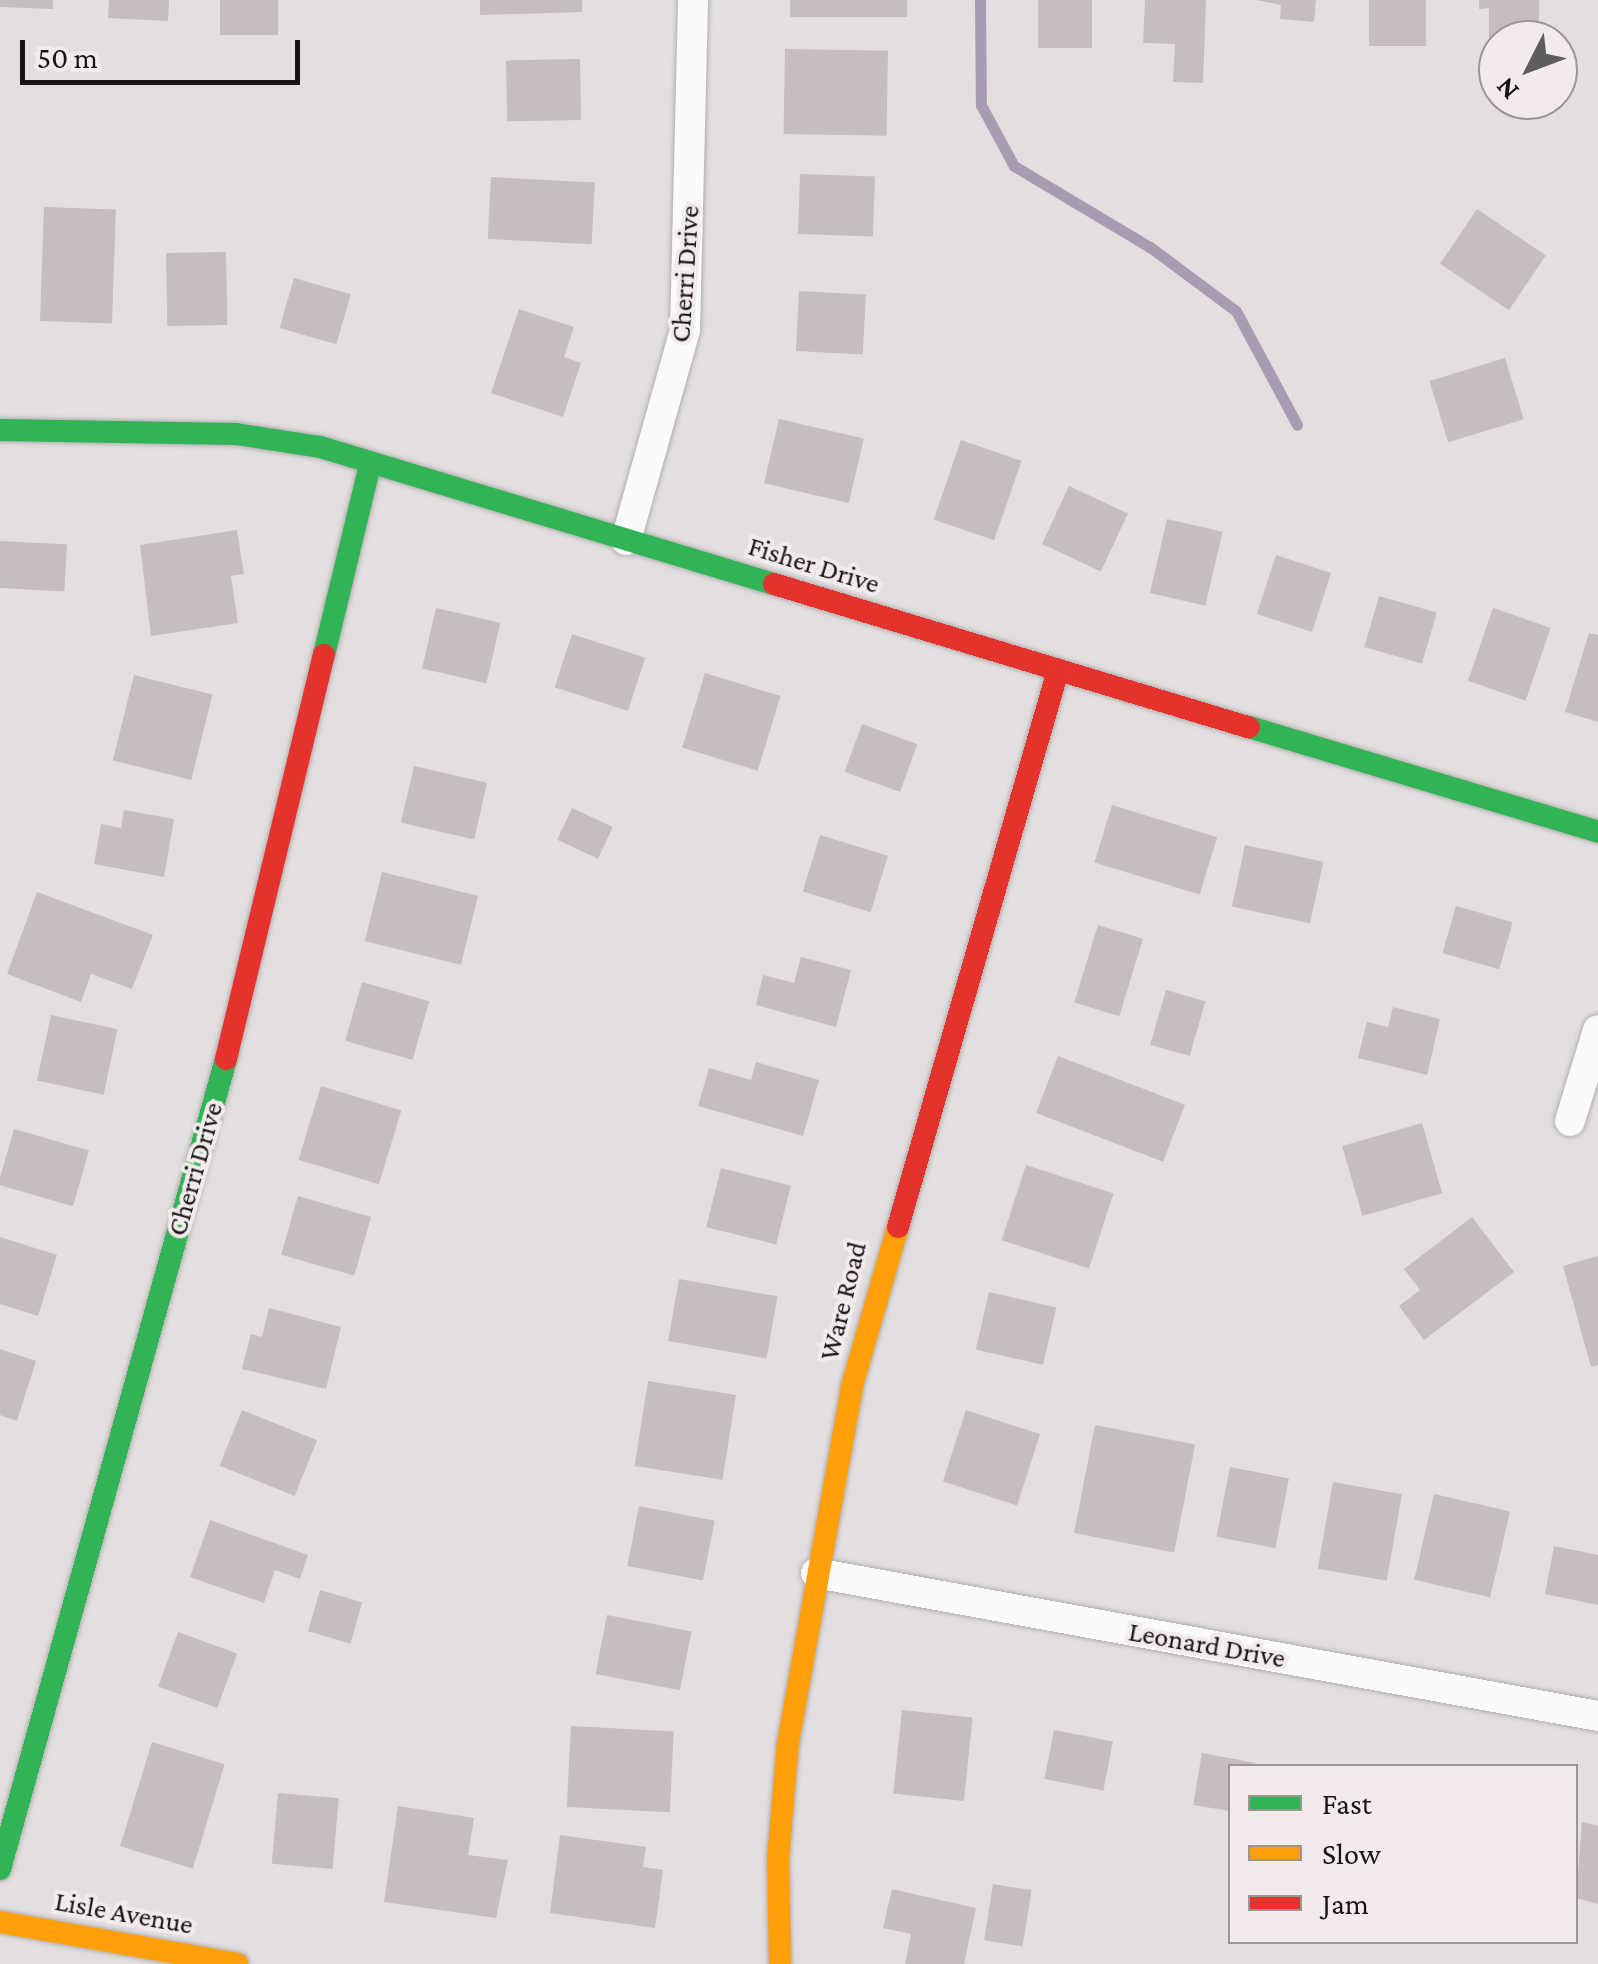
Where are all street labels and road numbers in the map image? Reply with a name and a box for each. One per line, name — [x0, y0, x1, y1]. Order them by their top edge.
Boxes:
street label: Cherri Drive — [663, 204, 707, 344]
street label: Fisher Drive — [744, 529, 884, 601]
street label: Cherri Drive — [160, 1098, 230, 1240]
street label: Ware Road — [812, 1238, 874, 1364]
street label: Leonard Drive — [1126, 1615, 1288, 1675]
street label: Lisle Avenue — [52, 1884, 196, 1942]

